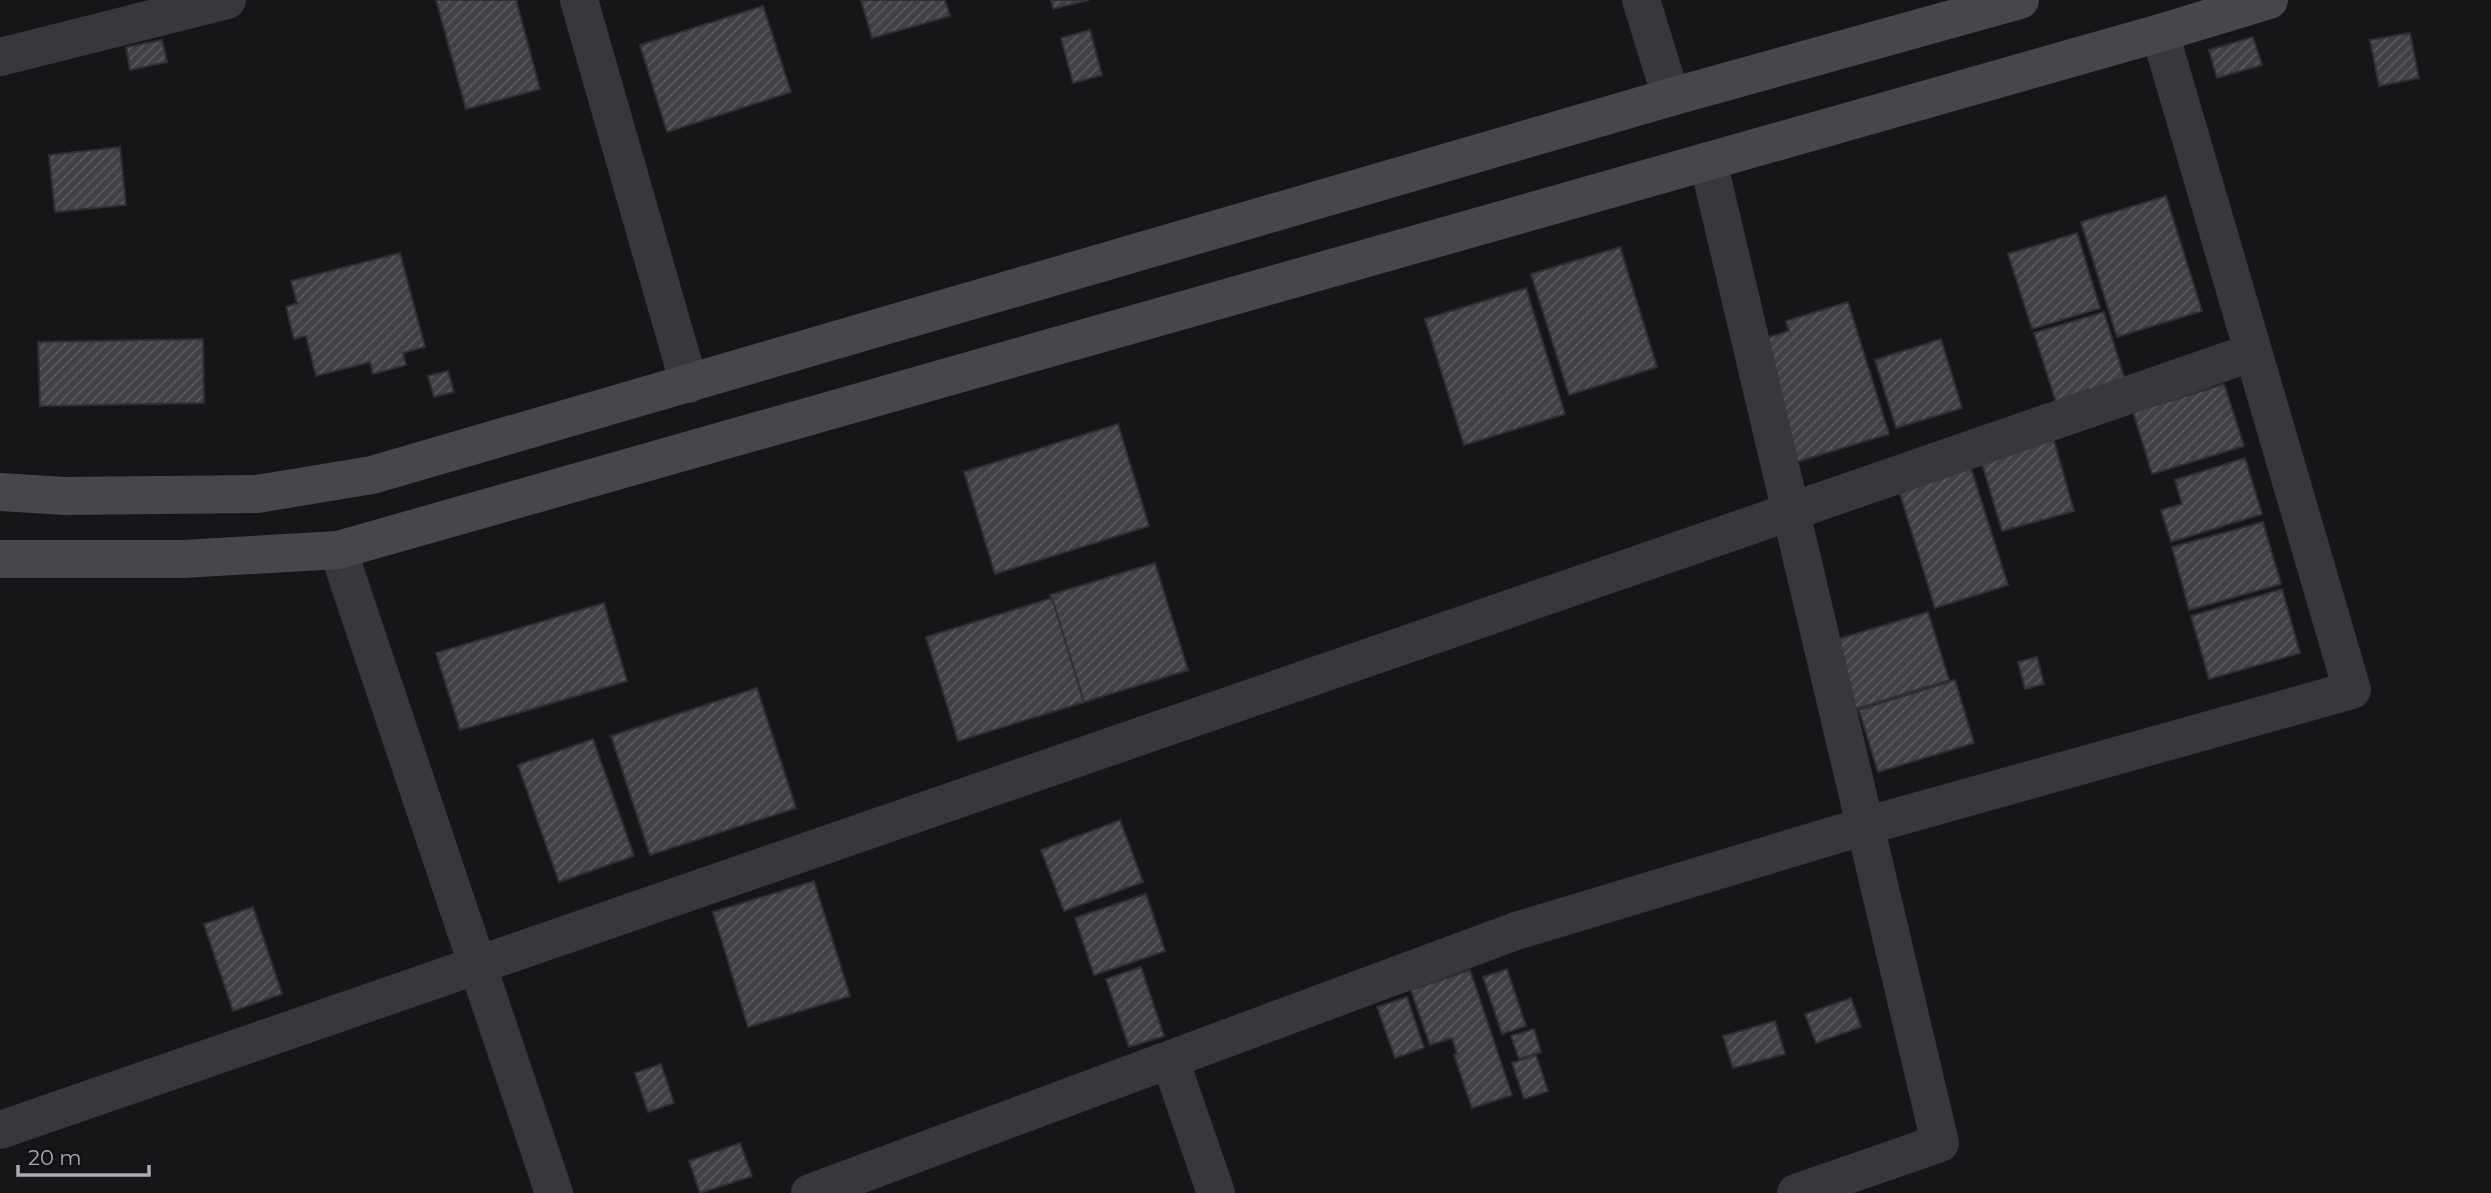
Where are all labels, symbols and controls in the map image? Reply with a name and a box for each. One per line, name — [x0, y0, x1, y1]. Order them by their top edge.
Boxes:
scale bar — [18, 1134, 149, 1178]
text: 20 m — [28, 1145, 82, 1170]

